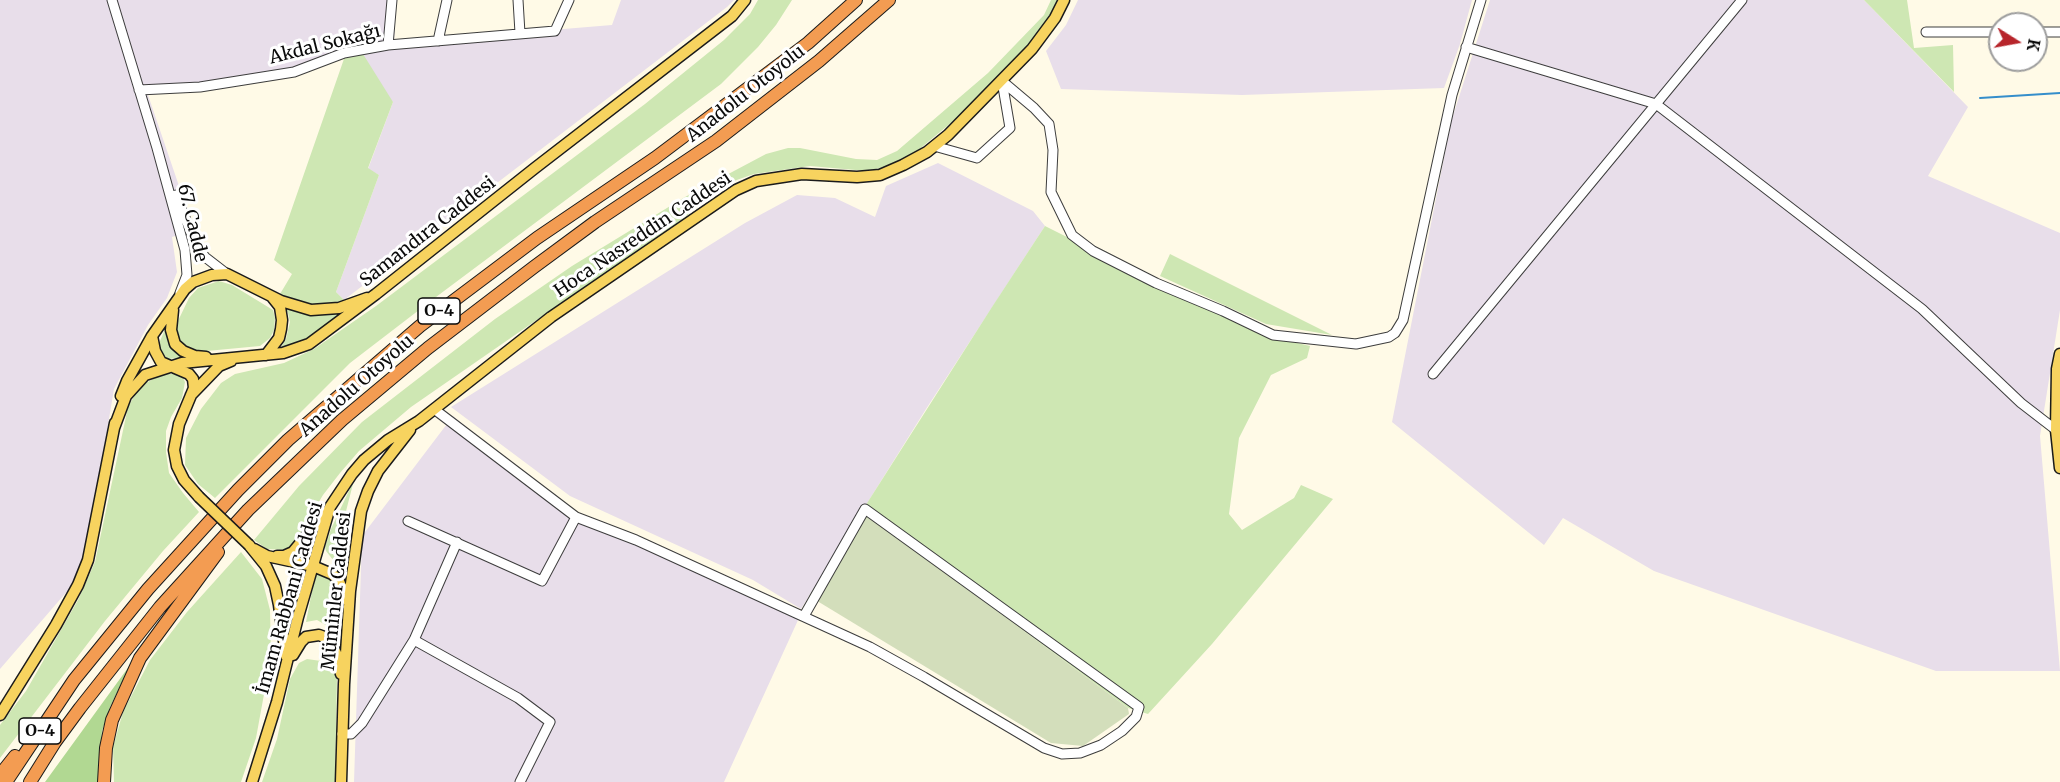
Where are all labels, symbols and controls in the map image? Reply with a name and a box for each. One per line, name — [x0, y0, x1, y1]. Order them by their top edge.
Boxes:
north arrow — [1988, 12, 2048, 72]
street label: Akdal Sokağı — [267, 21, 383, 69]
text: K — [2023, 37, 2045, 53]
street label: Anadolu Otoyolu — [682, 41, 810, 147]
street label: Hoca Nasreddin Caddesi — [550, 168, 736, 302]
street label: Samandıra Caddesi — [356, 172, 500, 292]
street label: 67. Cadde — [173, 182, 211, 264]
road number: O-4 — [418, 298, 460, 324]
street label: Anadolu Otoyolu — [295, 330, 419, 442]
street label: İmam Rabbani Caddesi — [252, 499, 328, 697]
street label: Müminler Caddesi — [318, 511, 356, 671]
road number: O-4 — [19, 718, 61, 744]

